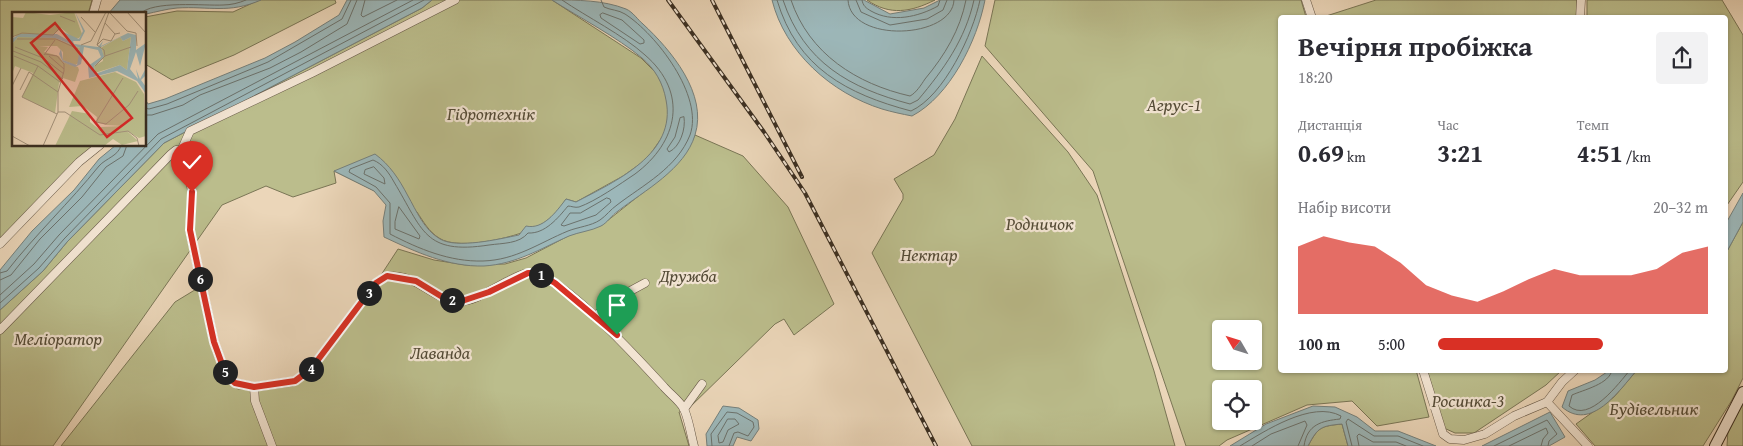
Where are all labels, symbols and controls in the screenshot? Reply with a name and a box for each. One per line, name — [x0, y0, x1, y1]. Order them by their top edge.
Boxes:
inset map — [12, 12, 146, 146]
text: Вечірня пробіжка — [1298, 25, 1533, 66]
button: share — [1656, 32, 1708, 84]
text: 18:20 — [1298, 65, 1333, 89]
park label: Агрус-1 — [1146, 91, 1201, 118]
park label: Гідротехнік — [446, 100, 535, 127]
text: Дистанція — [1298, 115, 1362, 135]
text: Час — [1437, 115, 1459, 135]
text: Темп — [1577, 115, 1609, 135]
text: 0.69 — [1298, 135, 1344, 171]
text: 3:21 — [1437, 135, 1483, 171]
text: 4:51 — [1577, 135, 1623, 171]
pin — [171, 141, 213, 192]
text: km — [1344, 147, 1366, 167]
text: /km — [1623, 147, 1651, 167]
icon: check — [178, 148, 206, 176]
text: Набір висоти — [1298, 195, 1391, 219]
text: 20–32 m — [1653, 195, 1708, 219]
park label: Родничок — [1005, 210, 1074, 237]
park label: Нектар — [900, 241, 958, 268]
pin: 1 — [528, 262, 554, 288]
park label: Дружба — [658, 262, 717, 289]
text: 1 — [538, 265, 545, 285]
pin: 6 — [188, 266, 212, 292]
text: 6 — [197, 269, 204, 289]
pin: 3 — [356, 280, 382, 306]
text: 3 — [366, 283, 373, 303]
pin — [596, 284, 638, 335]
pin: 2 — [440, 288, 464, 312]
text: 2 — [449, 290, 456, 310]
icon: arrive — [603, 291, 631, 319]
north arrow — [1212, 320, 1262, 370]
map controls — [1212, 320, 1262, 430]
park label: Меліоратор — [14, 325, 102, 352]
text: 100 m — [1298, 332, 1340, 356]
text: 5:00 — [1378, 332, 1405, 356]
park label: Лаванда — [410, 339, 471, 366]
pin: 4 — [298, 356, 324, 382]
text: 4 — [308, 359, 315, 379]
pin: 5 — [212, 360, 238, 384]
text: 5 — [222, 362, 229, 382]
button: locate — [1212, 380, 1262, 430]
park label: Росинка-3 — [1431, 387, 1504, 414]
park label: Будівельник — [1610, 395, 1698, 422]

